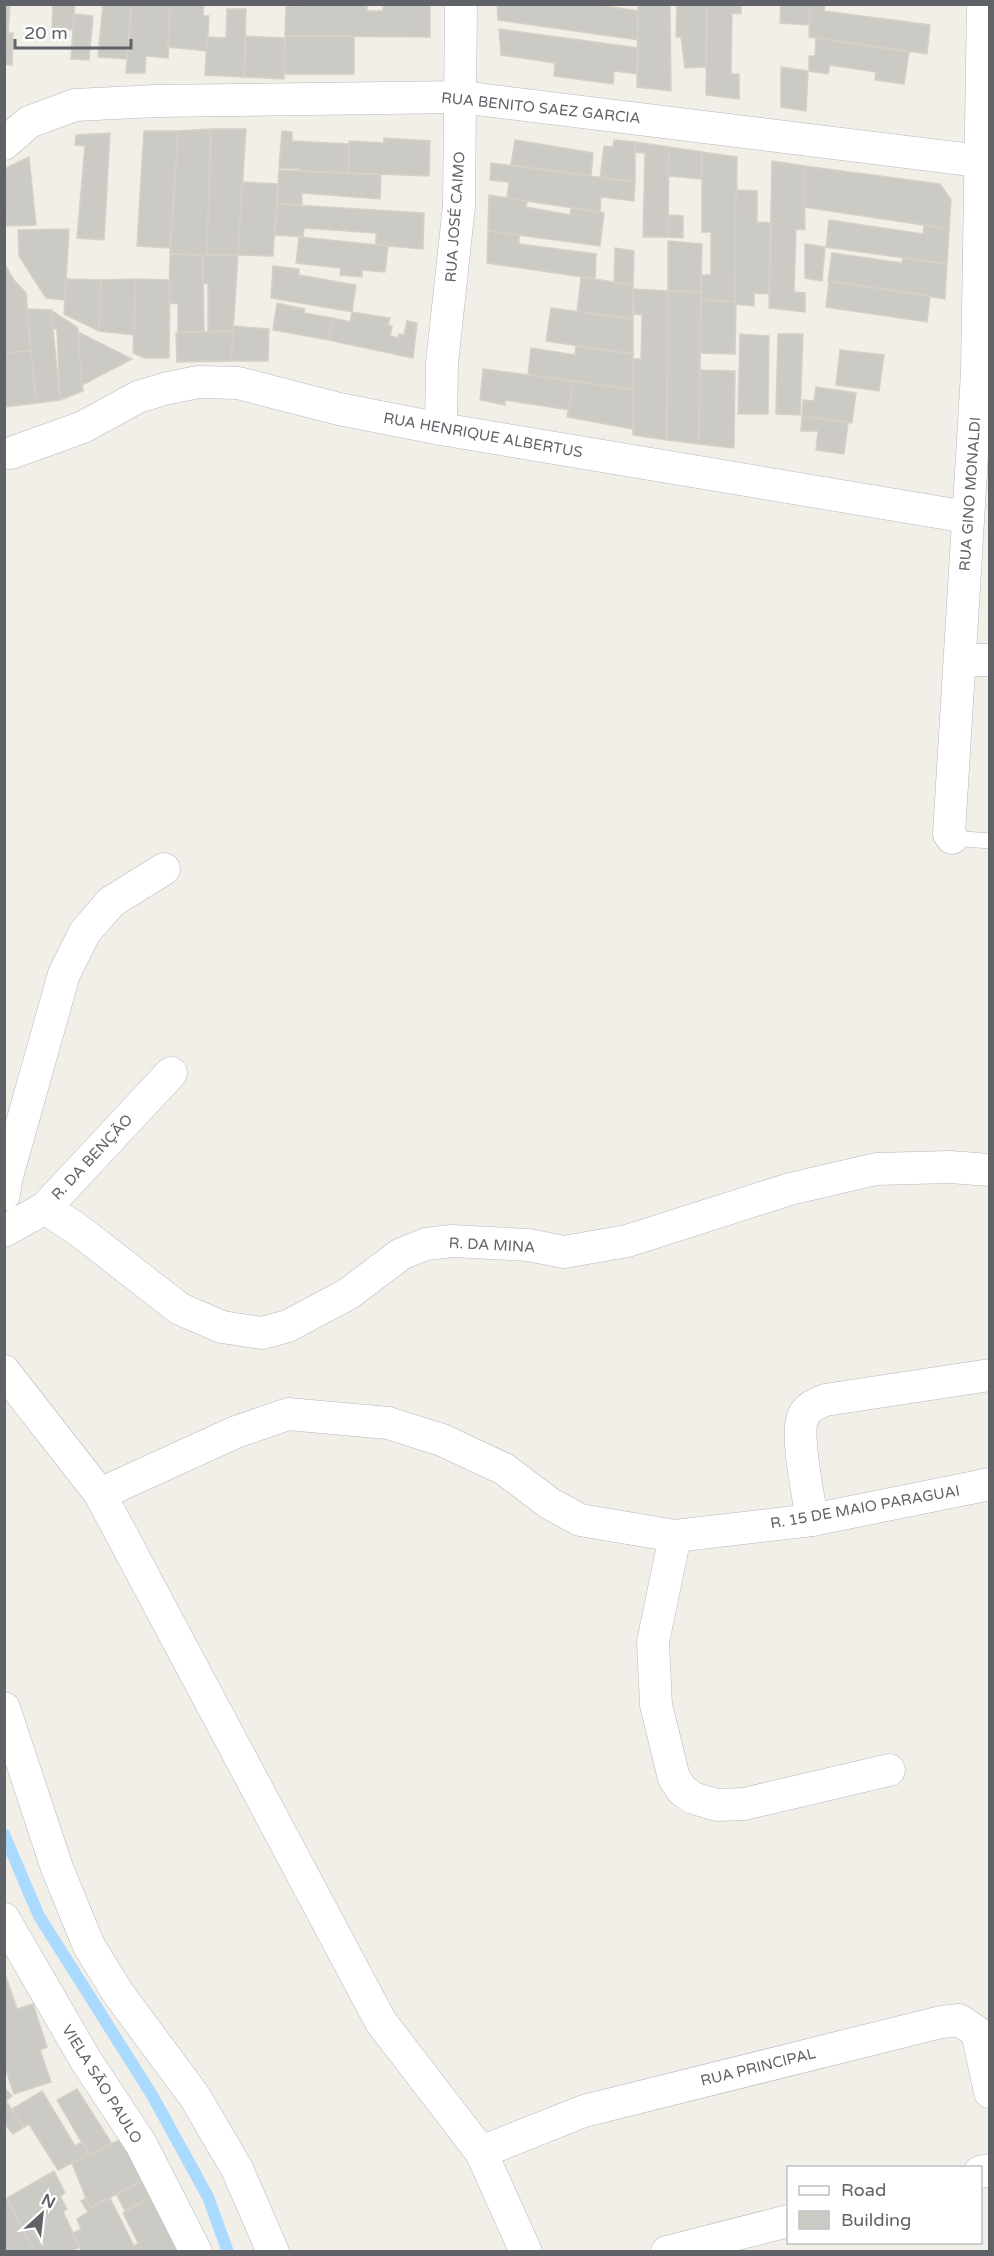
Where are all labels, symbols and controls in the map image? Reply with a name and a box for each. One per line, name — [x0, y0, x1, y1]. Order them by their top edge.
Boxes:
scale bar — [15, 12, 130, 50]
text: 20 m — [24, 22, 68, 44]
street label: RUA BENITO SAEZ GARCIA — [440, 89, 642, 127]
street label: RUA JOSÉ CAIMO — [441, 151, 469, 283]
street label: RUA HENRIQUE ALBERTUS — [382, 409, 584, 461]
street label: RUA GINO MONALDI — [956, 416, 984, 572]
street label: R. DA BENÇÃO — [48, 1111, 136, 1203]
street label: R. DA MINA — [448, 1234, 536, 1256]
street label: R. 15 DE MAIO PARAGUAI — [769, 1481, 961, 1533]
street label: VIELA SÃO PAULO — [58, 2021, 146, 2147]
street label: RUA PRINCIPAL — [699, 2044, 818, 2090]
legend — [787, 2166, 982, 2244]
text: Road — [841, 2179, 886, 2201]
north arrow — [12, 2184, 72, 2244]
text: N — [38, 2190, 59, 2213]
text: Building — [841, 2209, 911, 2231]

